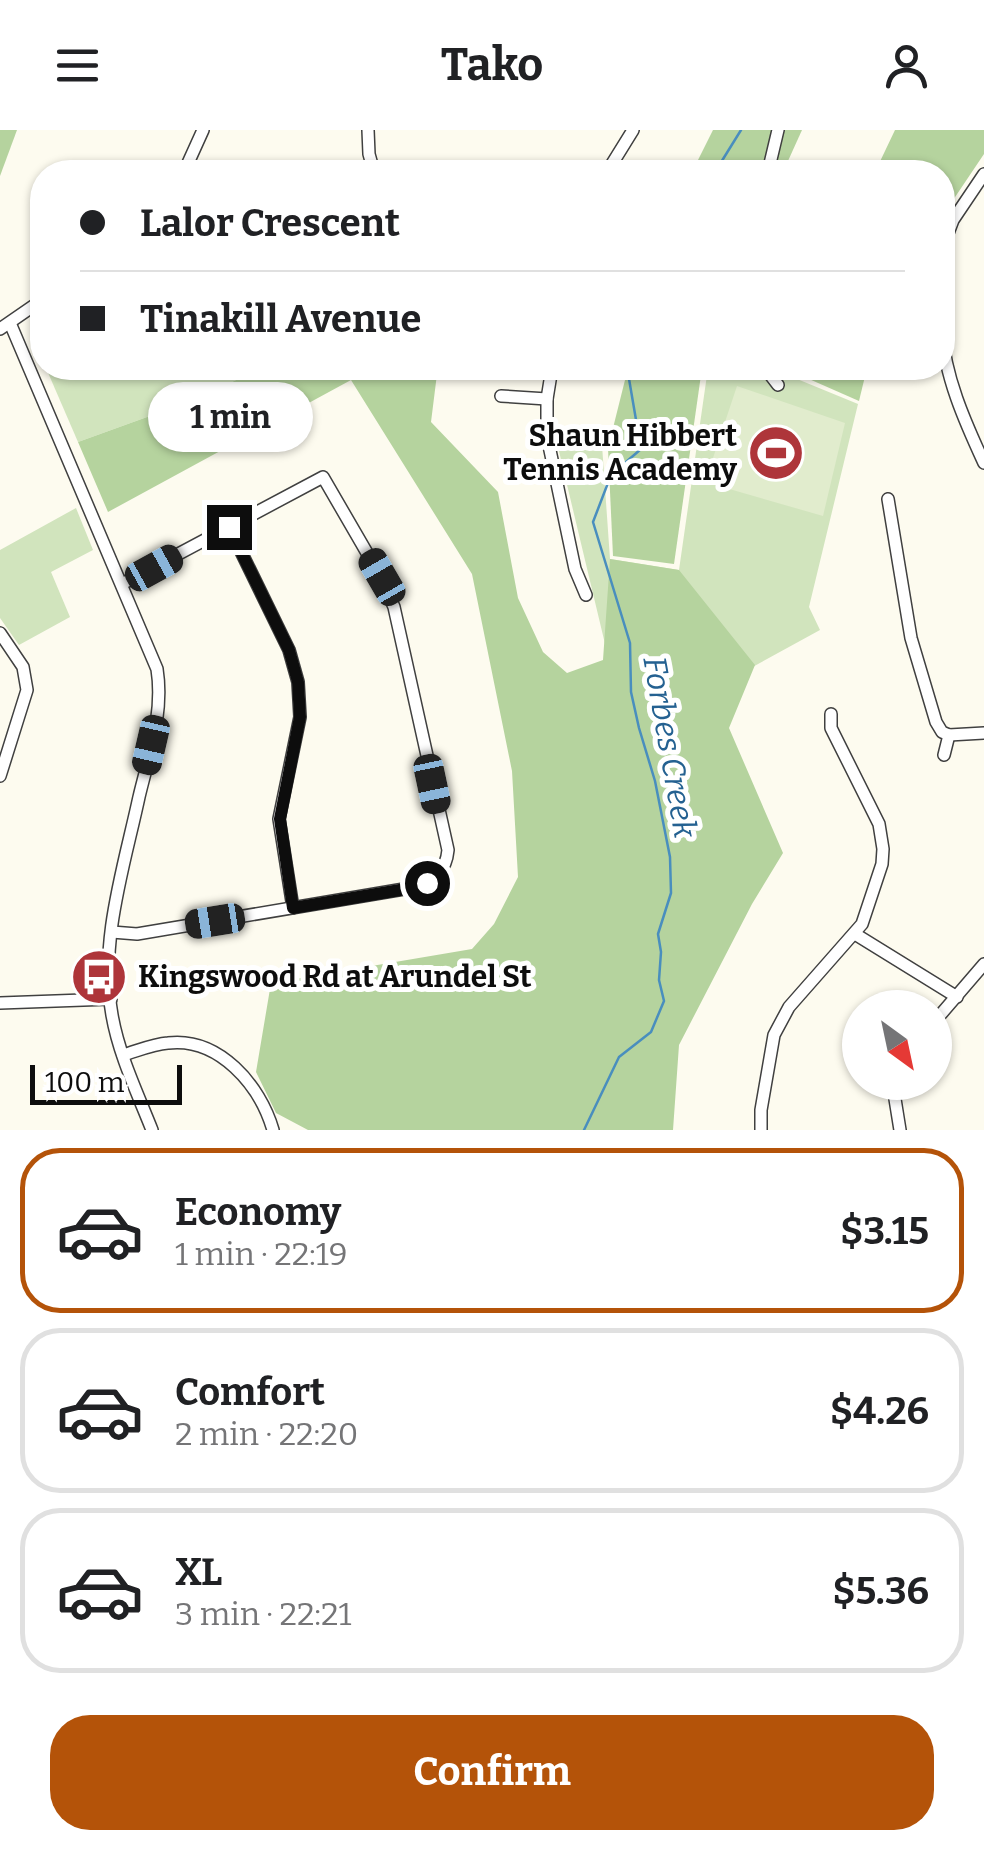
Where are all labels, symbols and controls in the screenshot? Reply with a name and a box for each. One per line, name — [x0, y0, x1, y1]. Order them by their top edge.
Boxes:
icon: menu — [50, 38, 105, 93]
text: Tako — [441, 38, 543, 92]
icon: person — [879, 38, 934, 93]
text: Lalor Crescent — [140, 200, 400, 246]
text: Tinakill Avenue — [140, 296, 421, 342]
callout: 1 min — [146, 382, 312, 452]
text: 1 min — [190, 398, 271, 436]
place label: Shaun Hibbert Tennis Academy — [503, 418, 737, 488]
sports icon: Shaun Hibbert Tennis Academy — [746, 423, 806, 483]
route end — [207, 505, 252, 550]
car — [120, 540, 188, 596]
car — [354, 544, 410, 610]
water label: Forbes Creek — [635, 653, 705, 841]
car — [130, 712, 172, 778]
car — [411, 752, 453, 816]
route start — [405, 861, 450, 906]
car — [183, 901, 247, 941]
bus stop icon: Kingswood Rd at Arundel St — [69, 947, 129, 1007]
place label: Kingswood Rd at Arundel St — [138, 959, 532, 995]
north arrow — [842, 990, 952, 1100]
map controls — [842, 990, 952, 1100]
scale bar — [30, 1060, 182, 1104]
text: 100 m — [45, 1066, 125, 1099]
icon: car — [55, 1186, 145, 1276]
text: Economy — [175, 1189, 341, 1235]
text: $3.15 — [840, 1208, 929, 1254]
text: 1 min · 22:19 — [175, 1235, 348, 1273]
icon: car — [55, 1366, 145, 1456]
text: Comfort — [175, 1369, 325, 1415]
text: $4.26 — [830, 1388, 929, 1434]
text: 2 min · 22:20 — [175, 1415, 358, 1453]
icon: car — [55, 1546, 145, 1636]
text: XL — [175, 1549, 222, 1595]
text: $5.36 — [833, 1568, 929, 1614]
text: 3 min · 22:21 — [175, 1595, 351, 1633]
button: Confirm — [50, 1715, 934, 1830]

